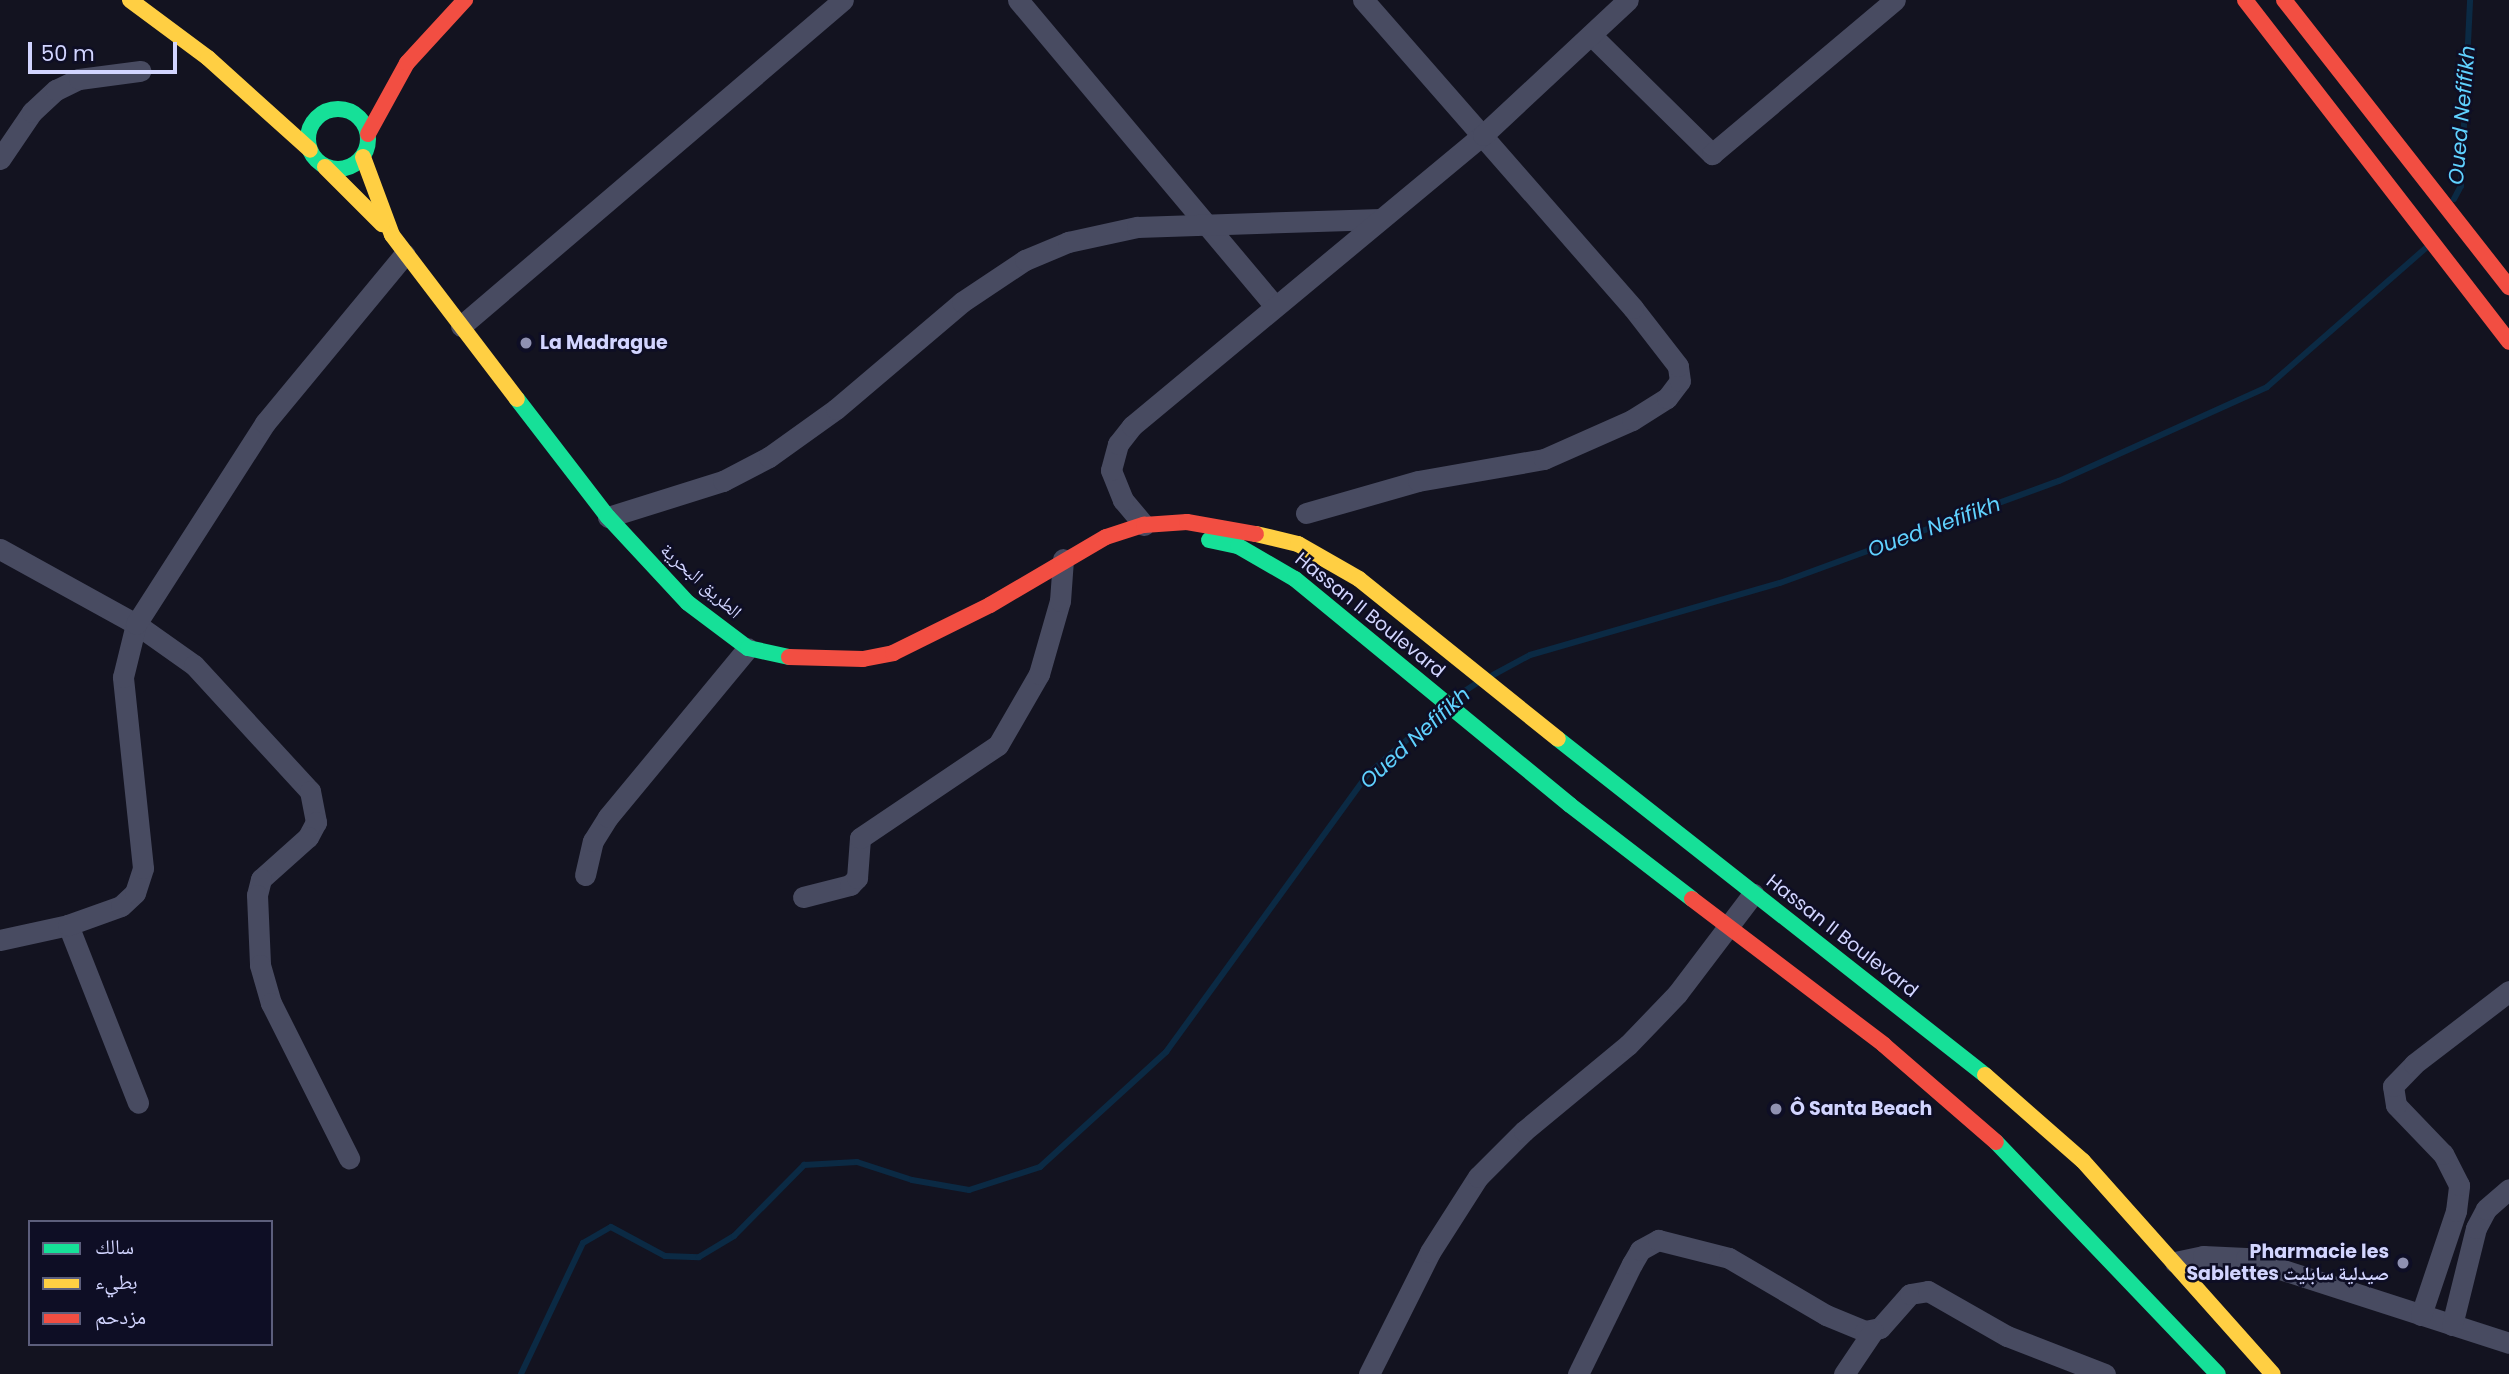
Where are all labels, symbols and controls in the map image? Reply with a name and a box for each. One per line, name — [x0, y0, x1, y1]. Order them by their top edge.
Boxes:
scale bar — [32, 28, 180, 72]
text: 50 m — [41, 39, 95, 68]
water label: Oued Nefifikh — [2443, 44, 2481, 186]
place label: La Madrague — [540, 332, 668, 354]
marker: La Madrague — [518, 335, 534, 351]
water label: Oued Nefifikh — [1864, 491, 2004, 563]
street label: الطريق البحرية — [656, 539, 746, 623]
street label: Hassan II Boulevard — [1290, 548, 1450, 682]
water label: Oued Nefifikh — [1355, 682, 1475, 794]
street label: Hassan II Boulevard — [1762, 870, 1922, 1002]
place label: Ô Santa Beach — [1790, 1098, 1932, 1120]
marker: Ô Santa Beach — [1768, 1101, 1784, 1117]
legend — [28, 1220, 273, 1346]
text: سالك — [95, 1232, 134, 1261]
place label: Pharmacie les Sablettes صيدلية سابليت — [2186, 1241, 2389, 1285]
marker: Pharmacie les Sablettes صيدلية سابليت — [2395, 1255, 2411, 1271]
text: بطيء — [95, 1267, 138, 1296]
text: مزدحم — [95, 1302, 146, 1331]

